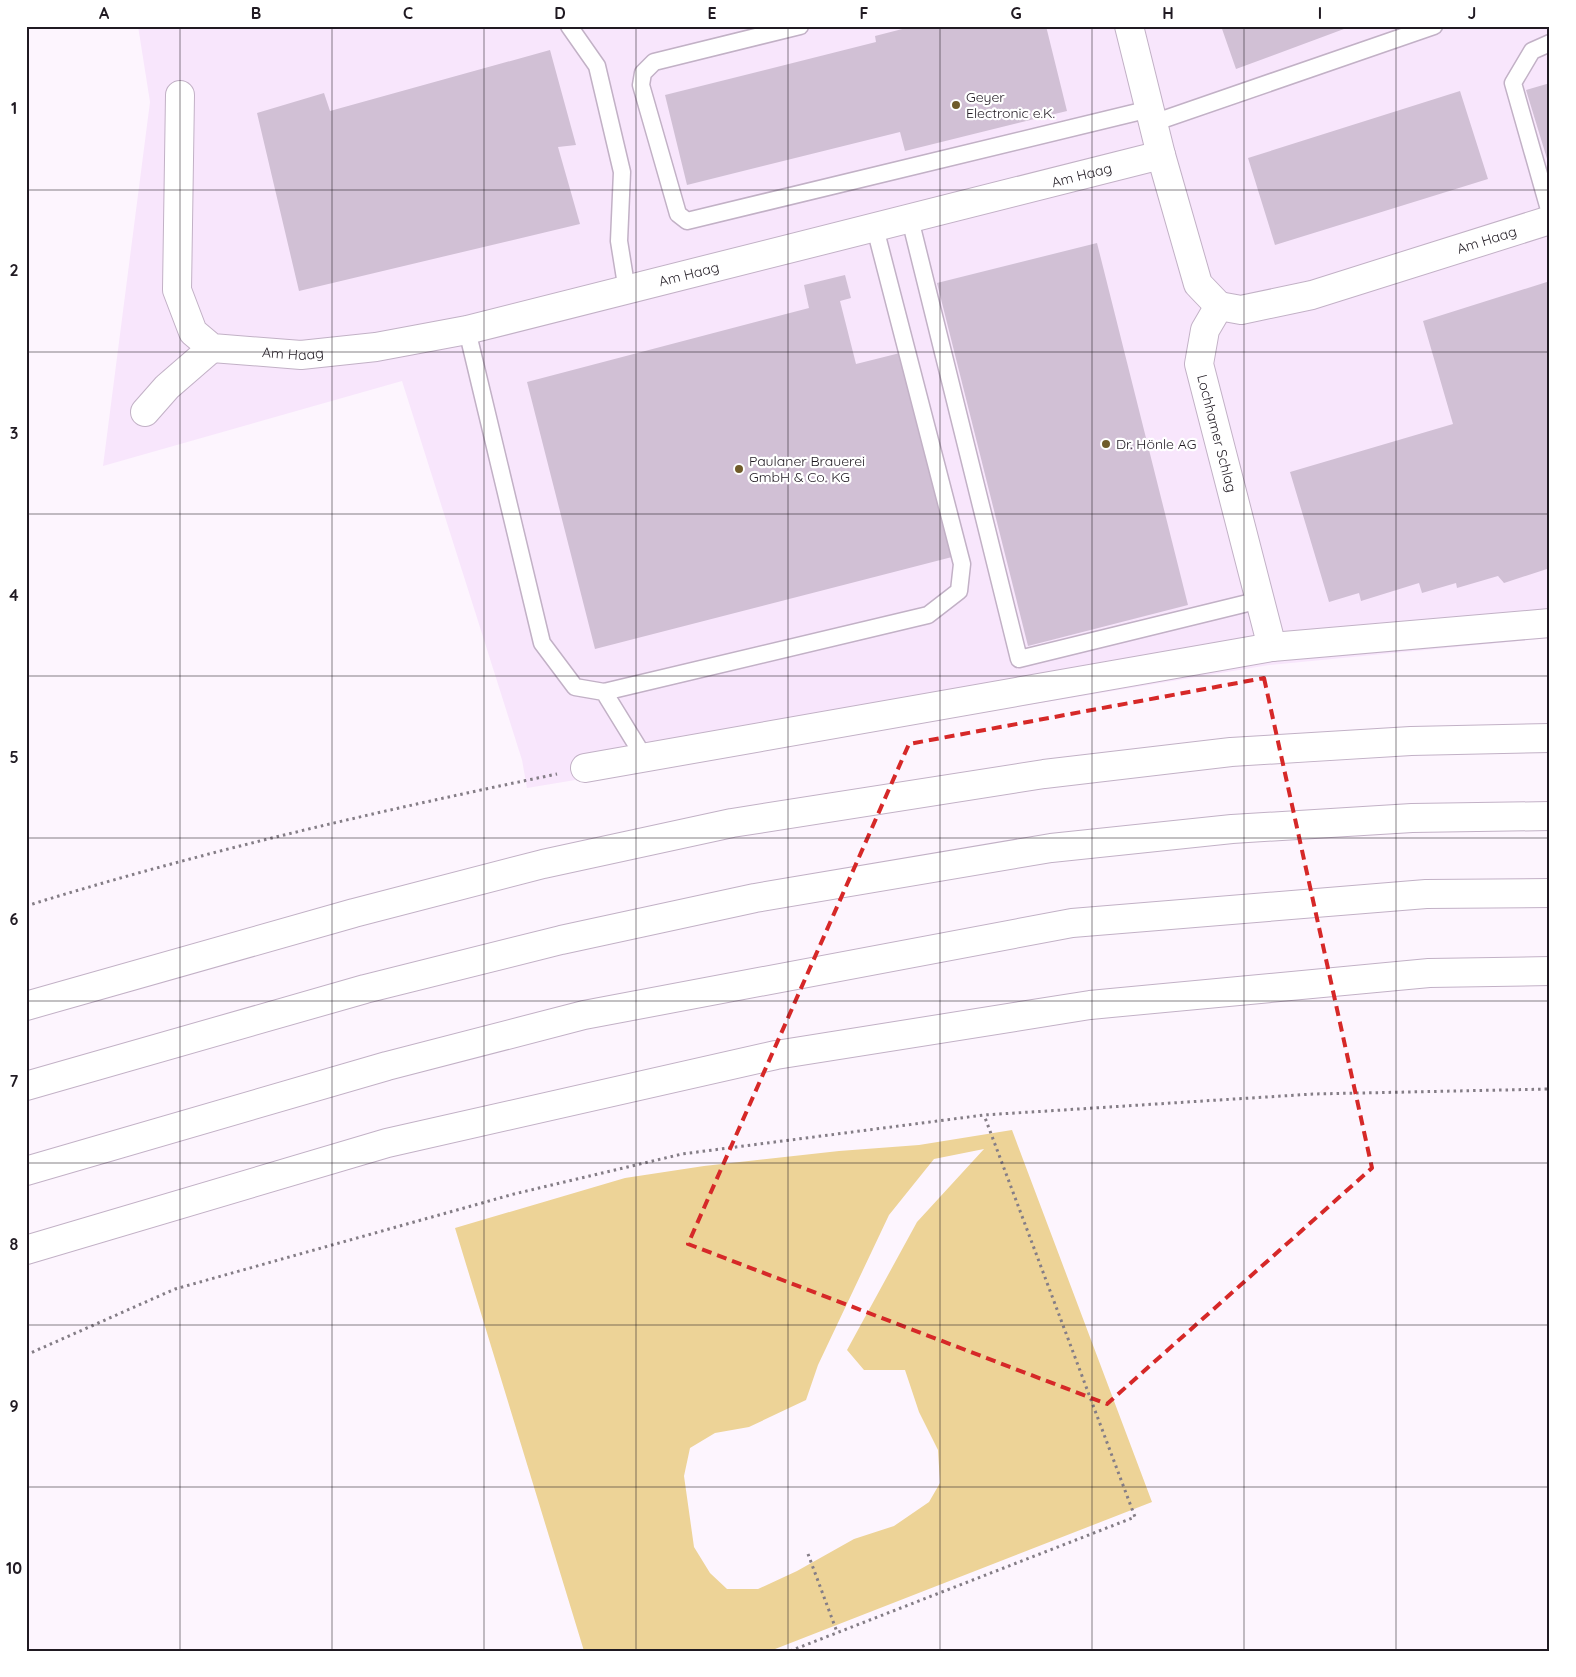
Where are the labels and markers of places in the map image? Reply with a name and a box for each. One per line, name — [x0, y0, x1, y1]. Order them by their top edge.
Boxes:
place label: Geyer Electronic e.K. — [966, 88, 1055, 122]
marker: Geyer Electronic e.K. — [950, 99, 962, 111]
place label: Dr. Hönle AG — [1116, 435, 1197, 453]
marker: Dr. Hönle AG — [1100, 438, 1112, 450]
place label: Paulaner Brauerei GmbH & Co. KG — [749, 452, 865, 486]
marker: Paulaner Brauerei GmbH & Co. KG — [733, 463, 745, 475]

